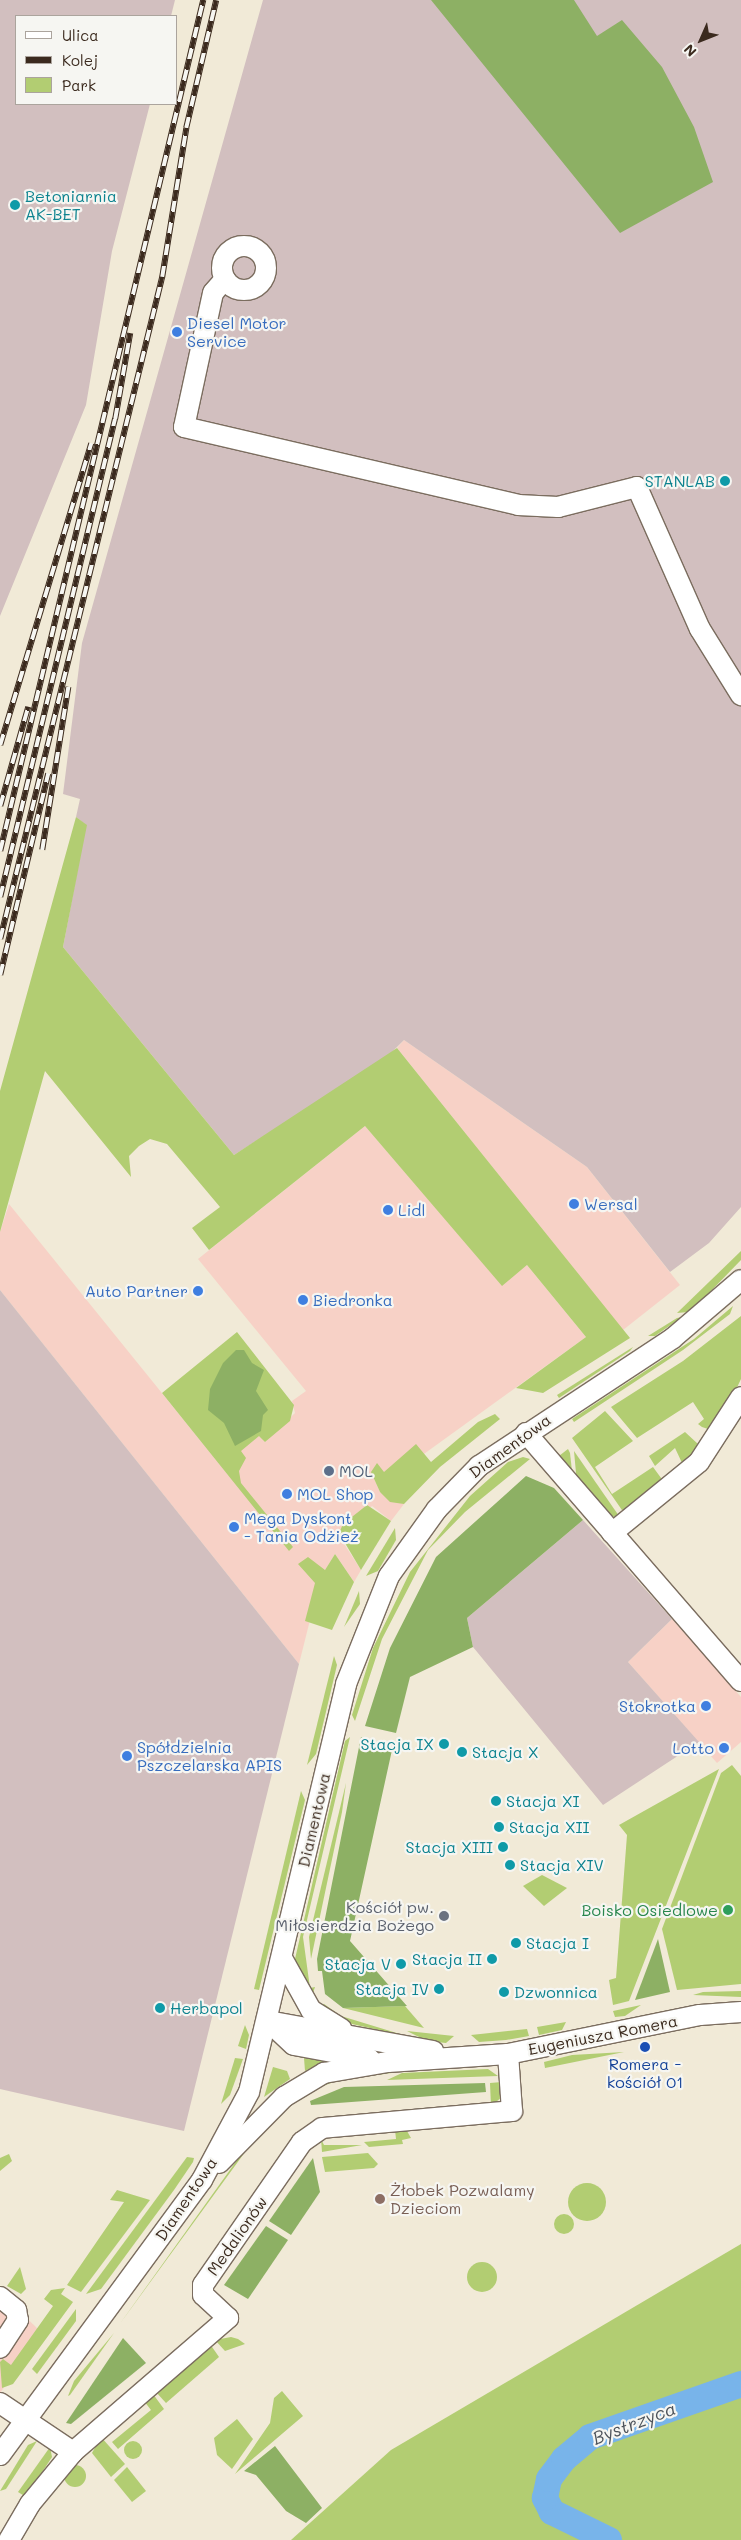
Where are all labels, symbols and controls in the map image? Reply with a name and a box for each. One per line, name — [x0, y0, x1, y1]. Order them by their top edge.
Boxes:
legend — [15, 15, 178, 105]
north arrow — [676, 15, 726, 65]
text: Ulica — [62, 25, 99, 45]
text: N — [679, 40, 700, 61]
text: Kolej — [62, 50, 98, 70]
text: Park — [62, 75, 96, 95]
place label: Betoniarnia AK-BET — [25, 186, 117, 224]
marker: Betoniarnia AK-BET — [9, 199, 21, 211]
place label: Diesel Motor Service — [187, 313, 286, 351]
marker: Diesel Motor Service — [171, 326, 183, 338]
place label: STANLAB — [645, 471, 715, 491]
marker: STANLAB — [719, 475, 731, 487]
place label: Wersal — [584, 1194, 638, 1214]
marker: Wersal — [568, 1198, 580, 1210]
place label: Lidl — [398, 1200, 425, 1220]
marker: Lidl — [382, 1204, 394, 1216]
place label: Auto Partner — [85, 1281, 188, 1301]
marker: Auto Partner — [192, 1285, 204, 1297]
place label: Biedronka — [313, 1290, 393, 1310]
marker: Biedronka — [297, 1294, 309, 1306]
street label: Diamentowa — [465, 1410, 555, 1482]
place label: MOL — [339, 1461, 373, 1481]
marker: MOL — [323, 1465, 335, 1477]
place label: MOL Shop — [297, 1484, 373, 1504]
marker: MOL Shop — [281, 1488, 293, 1500]
place label: Mega Dyskont - Tania Odżież — [244, 1508, 359, 1546]
marker: Mega Dyskont - Tania Odżież — [228, 1521, 240, 1533]
place label: Stokrotka — [619, 1696, 696, 1716]
marker: Stokrotka — [700, 1700, 712, 1712]
place label: Stacja IX — [360, 1734, 434, 1754]
place label: Spółdzielnia Pszczelarska APIS — [137, 1737, 282, 1775]
marker: Stacja IX — [438, 1738, 450, 1750]
place label: Lotto — [673, 1738, 714, 1758]
place label: Stacja X — [472, 1742, 539, 1762]
marker: Lotto — [718, 1742, 730, 1754]
marker: Stacja X — [456, 1746, 468, 1758]
marker: Spółdzielnia Pszczelarska APIS — [121, 1750, 133, 1762]
street label: Diamentowa — [294, 1771, 334, 1869]
place label: Stacja XI — [506, 1791, 580, 1811]
marker: Stacja XI — [490, 1795, 502, 1807]
place label: Stacja XII — [509, 1817, 590, 1837]
marker: Stacja XII — [493, 1821, 505, 1833]
place label: Stacja XIII — [405, 1837, 493, 1857]
marker: Stacja XIII — [497, 1841, 509, 1853]
place label: Stacja XIV — [520, 1855, 604, 1875]
marker: Stacja XIV — [504, 1859, 516, 1871]
place label: Kościół pw. Miłosierdzia Bożego — [275, 1897, 434, 1935]
place label: Boisko Osiedlowe — [582, 1900, 718, 1920]
marker: Boisko Osiedlowe — [722, 1904, 734, 1916]
marker: Kościół pw. Miłosierdzia Bożego — [438, 1910, 450, 1922]
place label: Stacja I — [526, 1933, 589, 1953]
marker: Stacja I — [510, 1937, 522, 1949]
place label: Stacja II — [412, 1949, 482, 1969]
marker: Stacja II — [486, 1953, 498, 1965]
place label: Stacja V — [325, 1954, 391, 1974]
marker: Stacja V — [395, 1958, 407, 1970]
place label: Stacja IV — [356, 1979, 429, 1999]
place label: Dzwonnica — [514, 1982, 598, 2002]
marker: Stacja IV — [433, 1983, 445, 1995]
marker: Dzwonnica — [498, 1986, 510, 1998]
place label: Herbapol — [170, 1998, 243, 2018]
marker: Herbapol — [154, 2002, 166, 2014]
street label: Eugeniusza Romera — [527, 2011, 679, 2059]
marker: Romera - kościół 01 — [639, 2041, 651, 2053]
place label: Romera - kościół 01 — [607, 2054, 683, 2092]
street label: Diamentowa — [151, 2154, 221, 2244]
place label: Żłobek Pozwalamy Dzieciom — [390, 2180, 535, 2218]
street label: Medalionów — [203, 2193, 271, 2279]
marker: Żłobek Pozwalamy Dzieciom — [374, 2193, 386, 2205]
water label: Bystrzyca — [589, 2397, 679, 2449]

